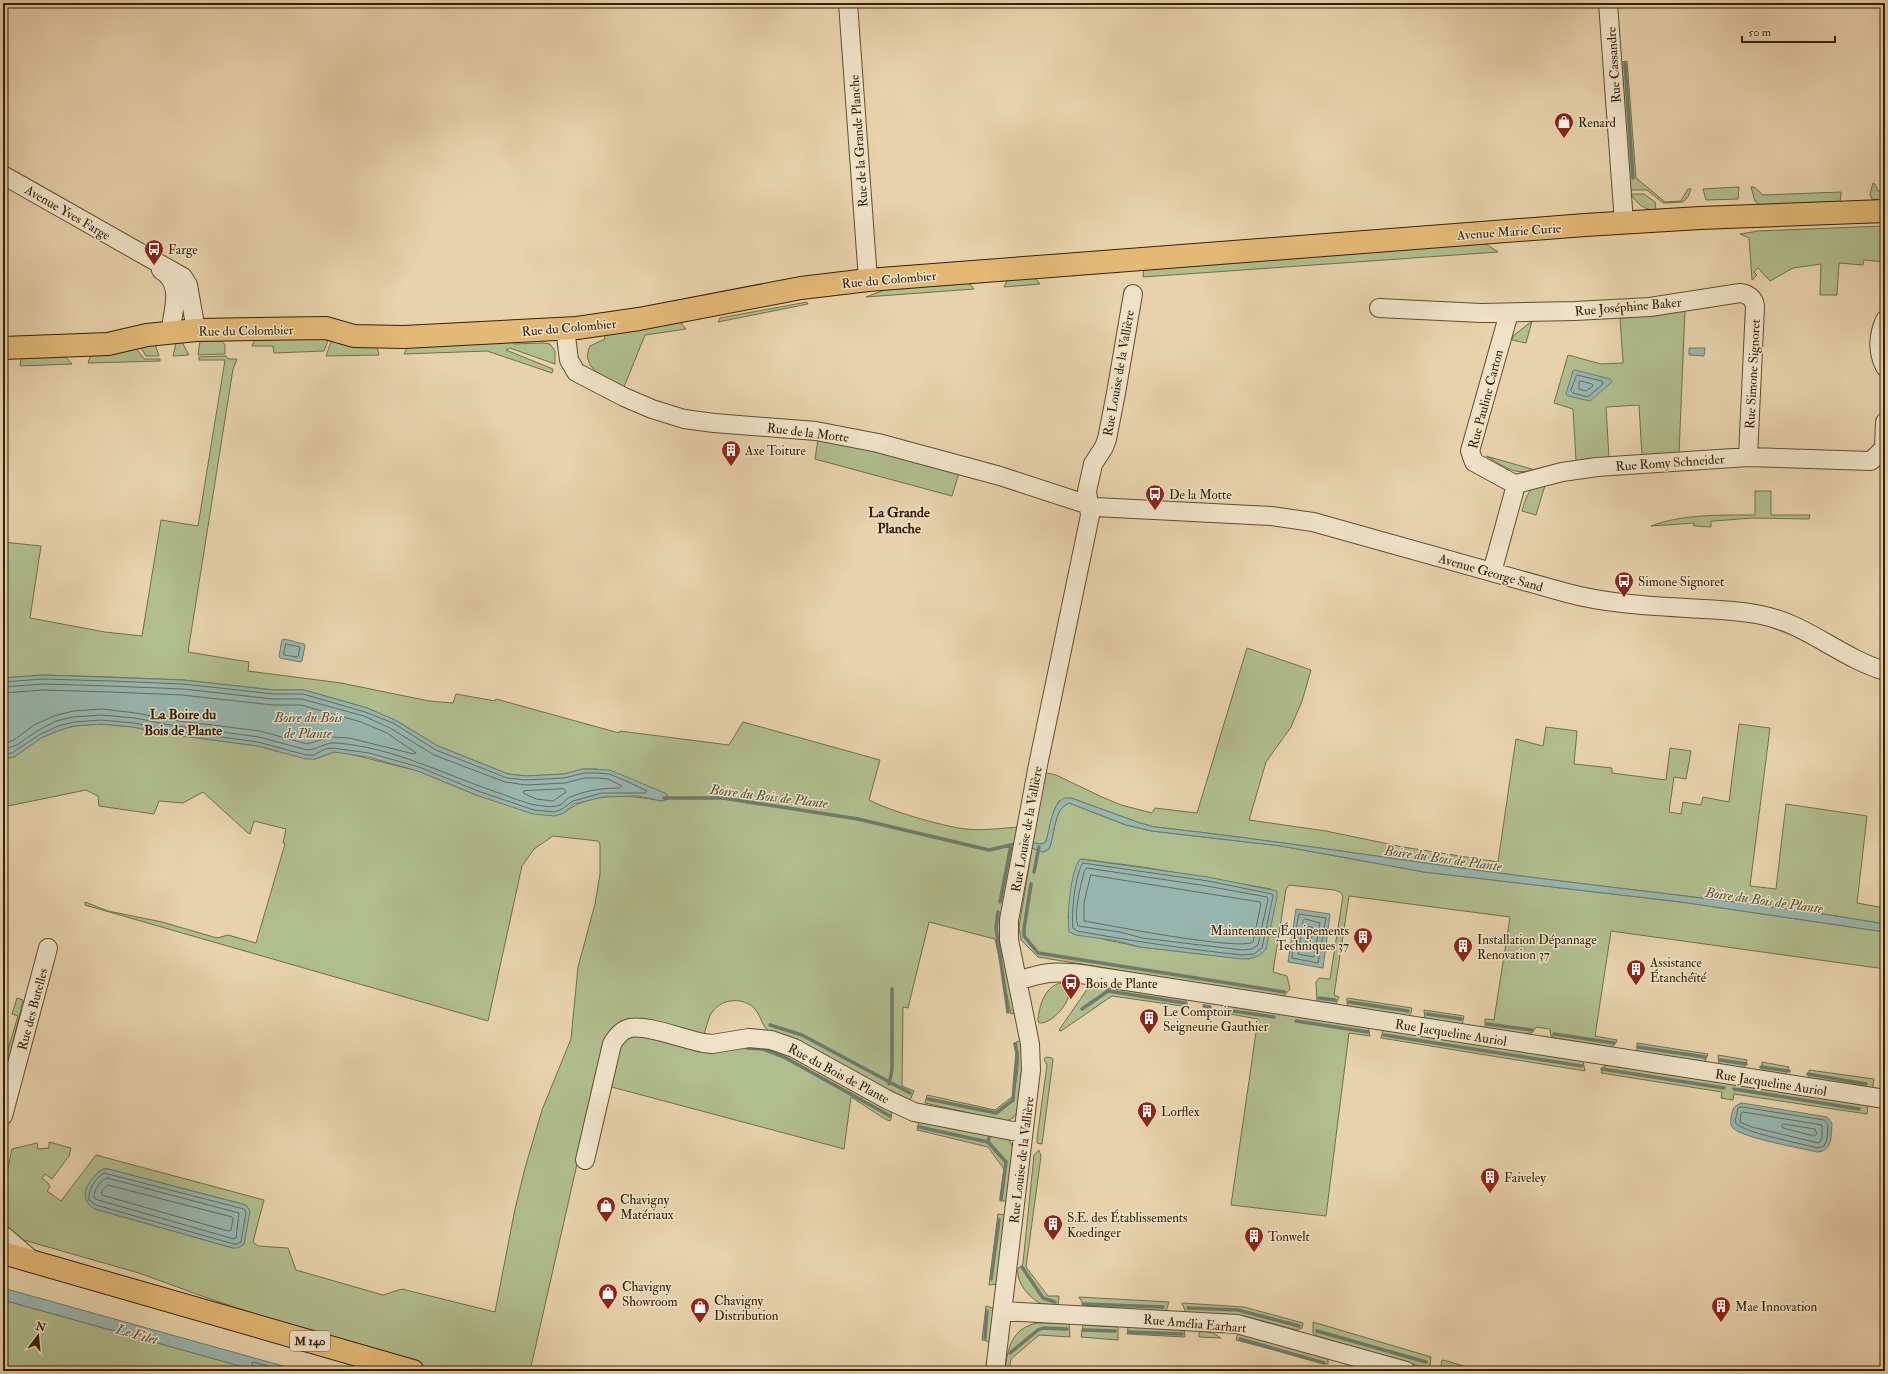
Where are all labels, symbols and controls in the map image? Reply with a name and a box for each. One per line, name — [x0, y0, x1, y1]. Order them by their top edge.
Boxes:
scale bar — [1742, 18, 1835, 44]
text: 50 m — [1748, 25, 1772, 40]
street label: Rue Cassandre — [1603, 26, 1625, 104]
street label: Rue de la Grande Planche — [846, 74, 872, 208]
shop icon: Renard — [1553, 111, 1575, 139]
place label: Renard — [1578, 115, 1616, 131]
street label: Avenue Yves Farge — [21, 181, 114, 244]
street label: Avenue Marie Curie — [1455, 220, 1562, 244]
bus stop icon: Farge — [143, 238, 165, 266]
place label: Farge — [168, 242, 198, 258]
street label: Rue du Colombier — [841, 268, 937, 292]
street label: Rue Joséphine Baker — [1574, 294, 1682, 321]
street label: Rue Louise de la Vallière — [1100, 308, 1138, 437]
street label: Rue du Colombier — [521, 316, 617, 340]
street label: Rue Simone Signoret — [1742, 319, 1764, 430]
street label: Rue du Colombier — [198, 322, 294, 340]
street label: Rue Pauline Carton — [1465, 348, 1507, 451]
street label: Rue de la Motte — [766, 420, 850, 446]
building icon: Axe Toiture — [720, 439, 742, 467]
place label: Axe Toiture — [744, 443, 806, 459]
street label: Rue Romy Schneider — [1615, 451, 1725, 476]
bus stop icon: De la Motte — [1144, 483, 1166, 511]
place label: De la Motte — [1169, 487, 1232, 503]
district label: La Grande Planche — [868, 504, 930, 537]
street label: Avenue George Sand — [1436, 550, 1545, 596]
bus stop icon: Simone Signoret — [1613, 570, 1635, 598]
place label: Simone Signoret — [1638, 574, 1724, 590]
district label: La Boire du Bois de Plante — [144, 706, 222, 739]
water label: Boire du Bois de Plante — [273, 709, 343, 742]
street label: Rue Louise de la Vallière — [1008, 764, 1046, 893]
water label: Boire du Bois de Plante — [708, 781, 829, 812]
water label: Boire du Bois de Plante — [1382, 842, 1503, 875]
water label: Boire du Bois de Plante — [1703, 884, 1824, 917]
place label: Maintenance Équipements Techniques 37 — [1210, 922, 1350, 954]
building icon: Maintenance Équipements Techniques 37 — [1352, 926, 1374, 954]
place label: Installation Dépannage Renovation 37 — [1477, 932, 1597, 963]
building icon: Installation Dépannage Renovation 37 — [1452, 935, 1474, 963]
place label: Assistance Étanchéïté — [1649, 955, 1707, 986]
building icon: Assistance Étanchéïté — [1625, 958, 1647, 986]
street label: Rue des Butelles — [14, 966, 52, 1052]
bus stop icon: Bois de Plante — [1060, 972, 1082, 1000]
place label: Bois de Plante — [1085, 976, 1158, 992]
place label: Le Comptoir Seigneurie Gauthier — [1163, 1004, 1269, 1035]
building icon: Le Comptoir Seigneurie Gauthier — [1138, 1007, 1160, 1035]
street label: Rue Jacqueline Auriol — [1394, 1016, 1509, 1050]
street label: Rue du Bois de Plante — [785, 1040, 892, 1108]
street label: Rue Jacqueline Auriol — [1714, 1066, 1829, 1100]
street label: Rue Louise de la Vallière — [1006, 1095, 1038, 1225]
building icon: Lorflex — [1136, 1100, 1158, 1128]
place label: Lorflex — [1161, 1104, 1200, 1120]
building icon: Faiveley — [1479, 1166, 1501, 1194]
place label: Faiveley — [1504, 1170, 1546, 1187]
place label: Chavigny Matériaux — [620, 1192, 674, 1223]
shop icon: Chavigny Matériaux — [595, 1195, 617, 1223]
place label: S.E. des Établissements Koedinger — [1067, 1209, 1188, 1241]
building icon: S.E. des Établissements Koedinger — [1042, 1213, 1064, 1241]
building icon: Tonwelt — [1243, 1225, 1265, 1253]
place label: Tonwelt — [1268, 1229, 1310, 1245]
place label: Chavigny Showroom — [622, 1279, 678, 1310]
shop icon: Chavigny Showroom — [597, 1282, 619, 1310]
place label: Chavigny Distribution — [714, 1293, 779, 1324]
building icon: Mae Innovation — [1710, 1295, 1732, 1323]
shop icon: Chavigny Distribution — [689, 1296, 711, 1324]
place label: Mae Innovation — [1735, 1299, 1818, 1315]
street label: Rue Amélia Earhart — [1143, 1312, 1247, 1336]
north arrow — [18, 1316, 58, 1356]
text: N — [33, 1319, 48, 1335]
water label: Le Filet — [113, 1320, 161, 1349]
road number: M 140 — [290, 1331, 330, 1351]

